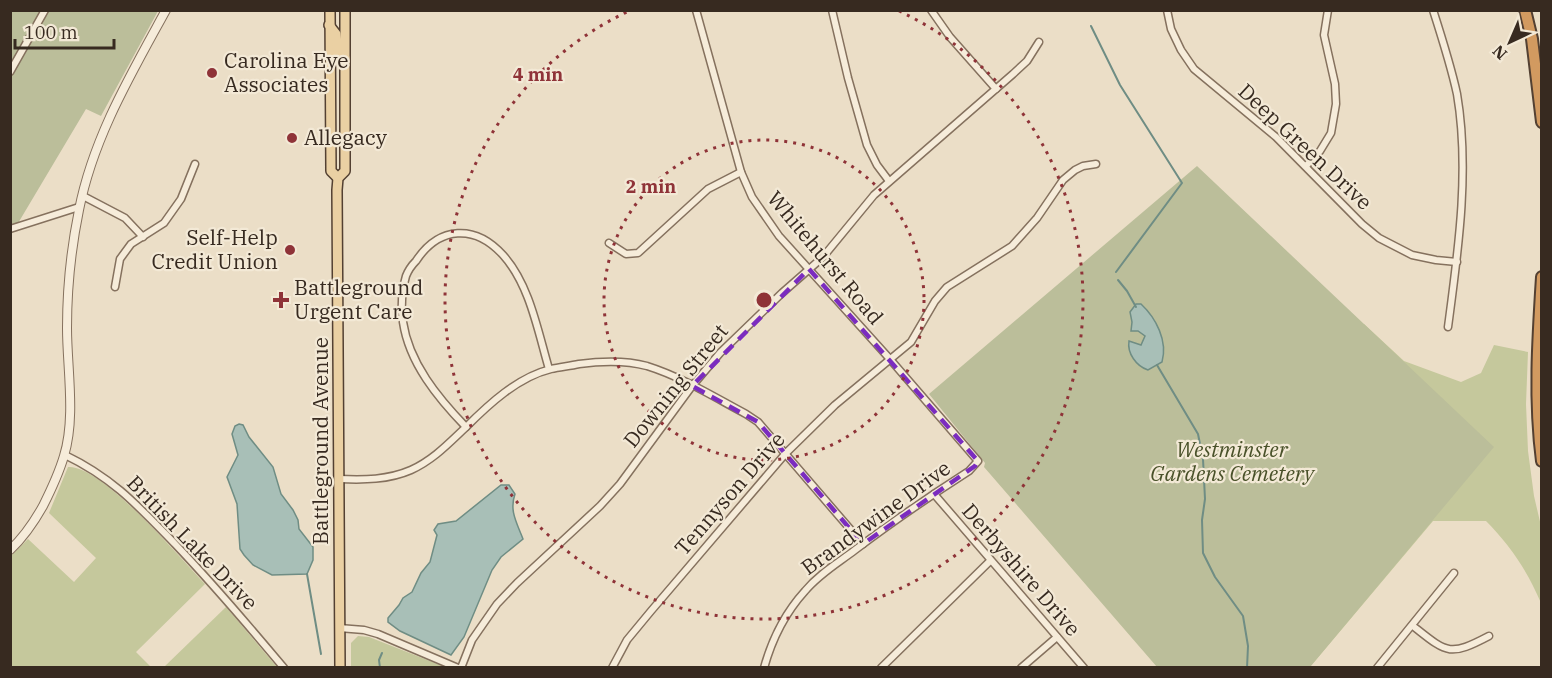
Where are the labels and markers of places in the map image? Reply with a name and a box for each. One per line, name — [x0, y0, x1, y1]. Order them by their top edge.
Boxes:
place label: Carolina Eye Associates — [224, 46, 348, 98]
marker: Carolina Eye Associates — [205, 66, 219, 80]
place label: Allegacy — [304, 123, 388, 151]
marker: Allegacy — [285, 131, 299, 145]
place label: Self-Help Credit Union — [152, 223, 278, 275]
marker: Self-Help Credit Union — [283, 243, 297, 257]
place label: Battleground Urgent Care — [294, 273, 423, 325]
centre of rings — [754, 290, 774, 310]
marker: Battleground Urgent Care — [272, 291, 290, 309]

